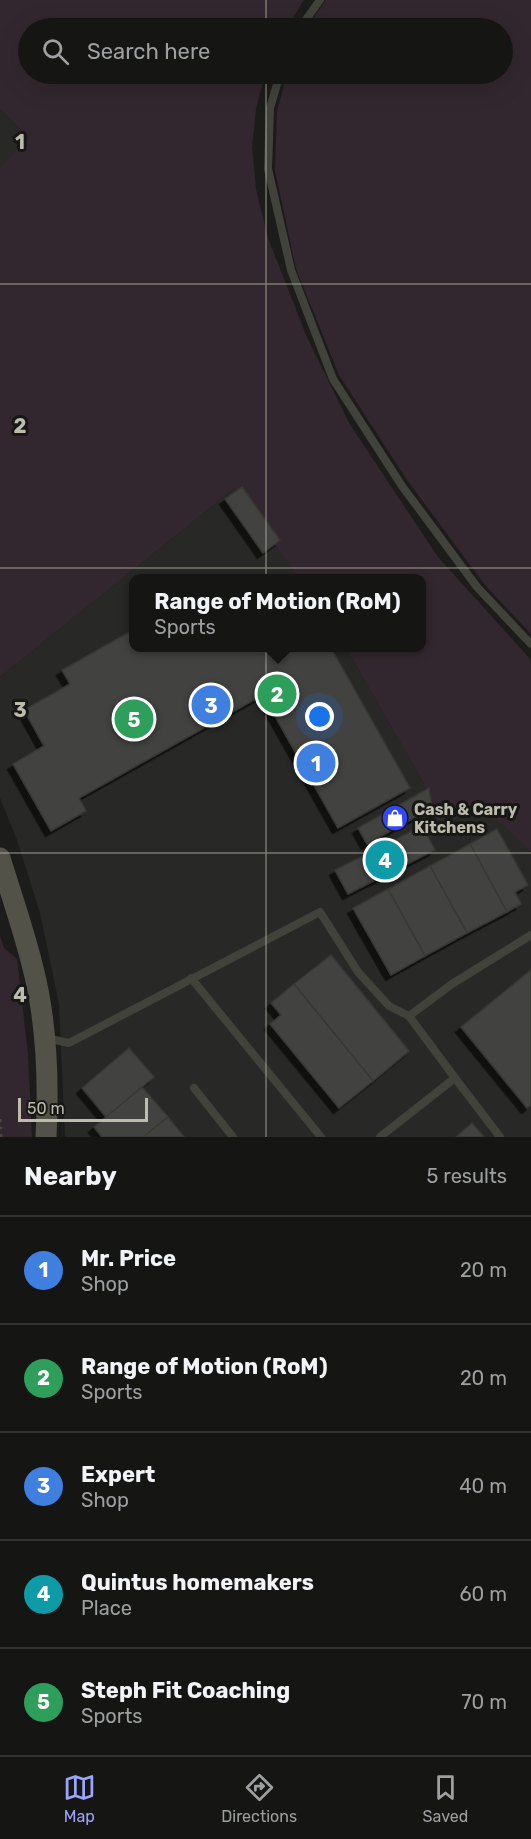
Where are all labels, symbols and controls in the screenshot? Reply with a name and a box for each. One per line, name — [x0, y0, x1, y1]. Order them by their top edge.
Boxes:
search box — [18, 18, 513, 84]
icon: search — [39, 35, 72, 68]
text: Search here — [87, 38, 210, 65]
text: 1 — [15, 130, 25, 154]
text: 2 — [14, 414, 27, 438]
popup — [129, 574, 426, 652]
text: Range of Motion (RoM) — [154, 588, 401, 615]
text: Sports — [154, 615, 216, 639]
pin: 2 — [258, 672, 296, 716]
pin: 3 — [192, 682, 230, 728]
pin: 5 — [114, 696, 154, 742]
text: 3 — [13, 698, 27, 722]
your location — [305, 702, 334, 731]
pin: 1 — [296, 740, 336, 786]
place label: Cash & Carry Kitchens — [414, 800, 518, 837]
shop icon: Cash & Carry Kitchens — [380, 803, 410, 833]
pin: 4 — [366, 838, 404, 882]
text: 4 — [13, 983, 27, 1007]
scale bar — [18, 1095, 148, 1122]
text: 50 m — [27, 1099, 65, 1118]
text: Nearby — [24, 1161, 117, 1192]
text: 5 results — [426, 1164, 507, 1188]
text: Mr. Price — [81, 1245, 176, 1272]
text: 1 — [39, 1258, 48, 1282]
text: 20 m — [460, 1258, 507, 1282]
text: Shop — [81, 1272, 129, 1296]
text: Range of Motion (RoM) — [81, 1353, 328, 1380]
text: 2 — [37, 1366, 50, 1390]
text: 20 m — [460, 1366, 507, 1390]
text: Sports — [81, 1380, 142, 1404]
text: Expert — [81, 1461, 155, 1488]
text: 3 — [37, 1474, 50, 1498]
text: 40 m — [459, 1474, 507, 1498]
text: Shop — [81, 1488, 129, 1512]
text: Quintus homemakers — [81, 1569, 314, 1596]
text: 4 — [37, 1582, 50, 1606]
text: 60 m — [460, 1582, 507, 1606]
text: Place — [81, 1596, 132, 1620]
text: Steph Fit Coaching — [81, 1677, 290, 1704]
text: 5 — [37, 1690, 50, 1714]
text: 70 m — [461, 1690, 507, 1714]
text: Sports — [81, 1704, 142, 1728]
tab: Map — [63, 1771, 96, 1826]
tab: Directions — [221, 1771, 297, 1826]
tab: Saved — [423, 1771, 468, 1826]

